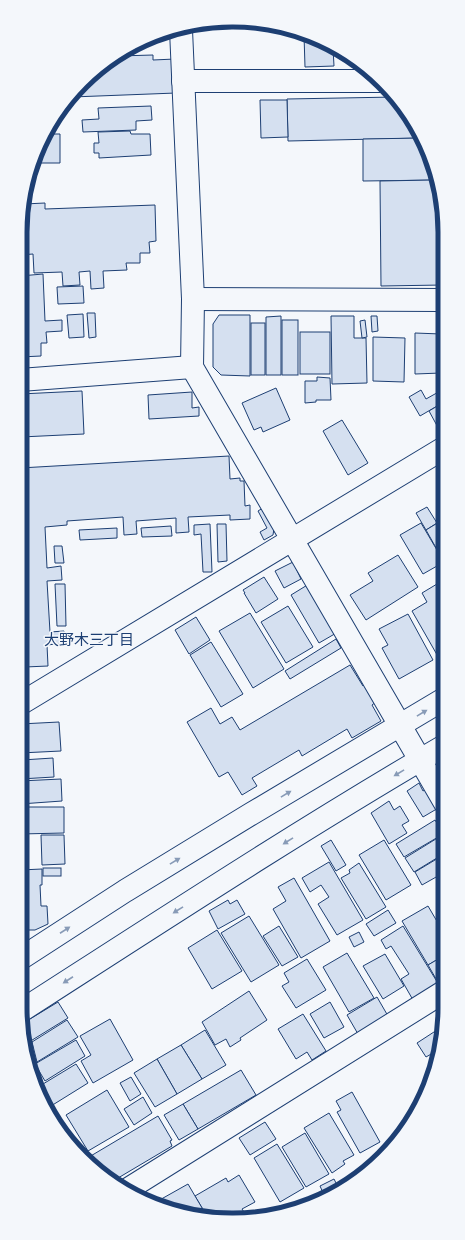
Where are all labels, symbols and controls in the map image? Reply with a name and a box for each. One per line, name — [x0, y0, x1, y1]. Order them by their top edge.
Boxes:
district label: 大野木三丁目 — [44, 631, 134, 648]
one-way arrow — [417, 709, 427, 717]
one-way arrow — [394, 769, 404, 777]
one-way arrow — [280, 790, 292, 797]
one-way arrow — [282, 838, 294, 845]
one-way arrow — [170, 857, 180, 865]
one-way arrow — [173, 906, 183, 914]
one-way arrow — [59, 926, 70, 934]
one-way arrow — [63, 977, 74, 984]

